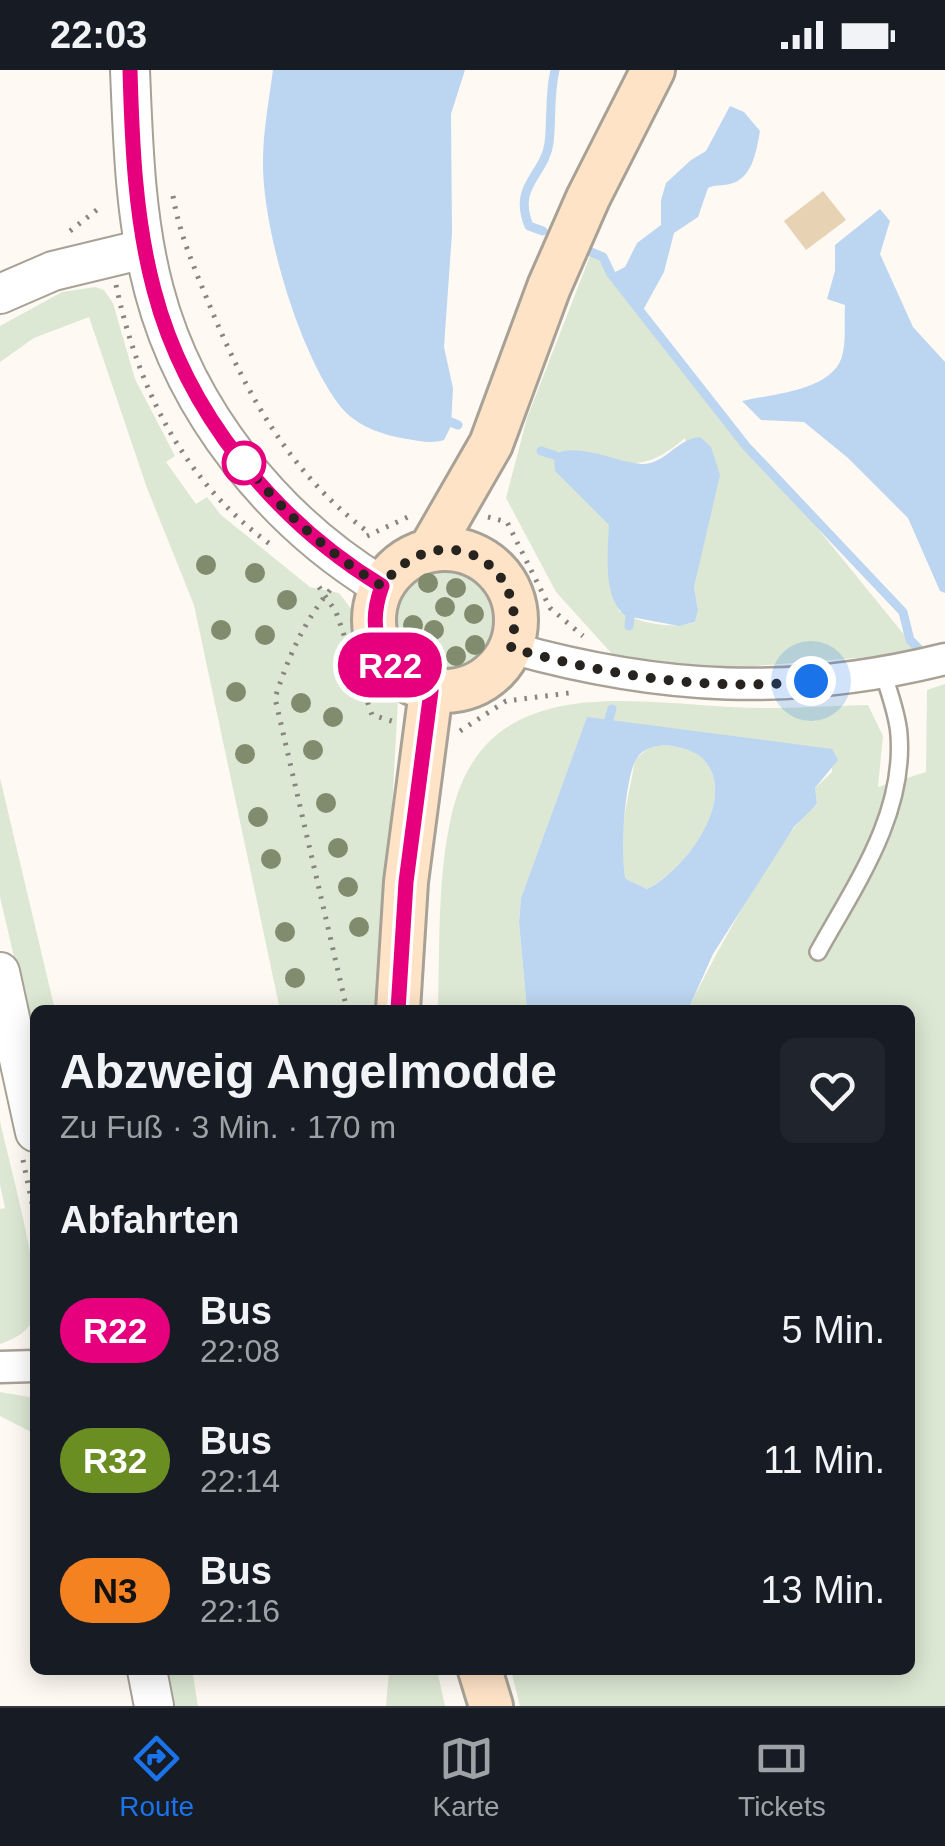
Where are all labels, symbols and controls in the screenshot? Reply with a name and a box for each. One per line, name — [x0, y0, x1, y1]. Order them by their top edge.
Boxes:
text: 22:03 — [50, 14, 147, 56]
unlabelled marker — [223, 442, 265, 484]
line badge: R22 — [332, 632, 448, 698]
text: R22 — [358, 646, 422, 685]
your location — [786, 656, 836, 706]
button: heart — [780, 1038, 885, 1143]
text: Abzweig Angelmodde — [60, 1045, 557, 1098]
text: Zu Fuß · 3 Min. · 170 m — [60, 1109, 396, 1145]
text: Abfahrten — [60, 1199, 239, 1241]
text: Bus — [200, 1290, 272, 1332]
text: 5 Min. — [782, 1309, 885, 1351]
text: R22 — [83, 1311, 147, 1350]
text: 22:08 — [200, 1333, 280, 1369]
text: Bus — [200, 1420, 272, 1462]
text: 11 Min. — [763, 1439, 885, 1481]
text: R32 — [83, 1441, 147, 1480]
text: 22:14 — [200, 1463, 280, 1499]
text: Bus — [200, 1550, 272, 1592]
text: 13 Min. — [760, 1569, 885, 1611]
text: N3 — [93, 1571, 137, 1610]
text: 22:16 — [200, 1593, 280, 1629]
tab: Route — [119, 1731, 194, 1823]
tab: Karte — [433, 1731, 500, 1823]
tab: Tickets — [738, 1731, 826, 1823]

